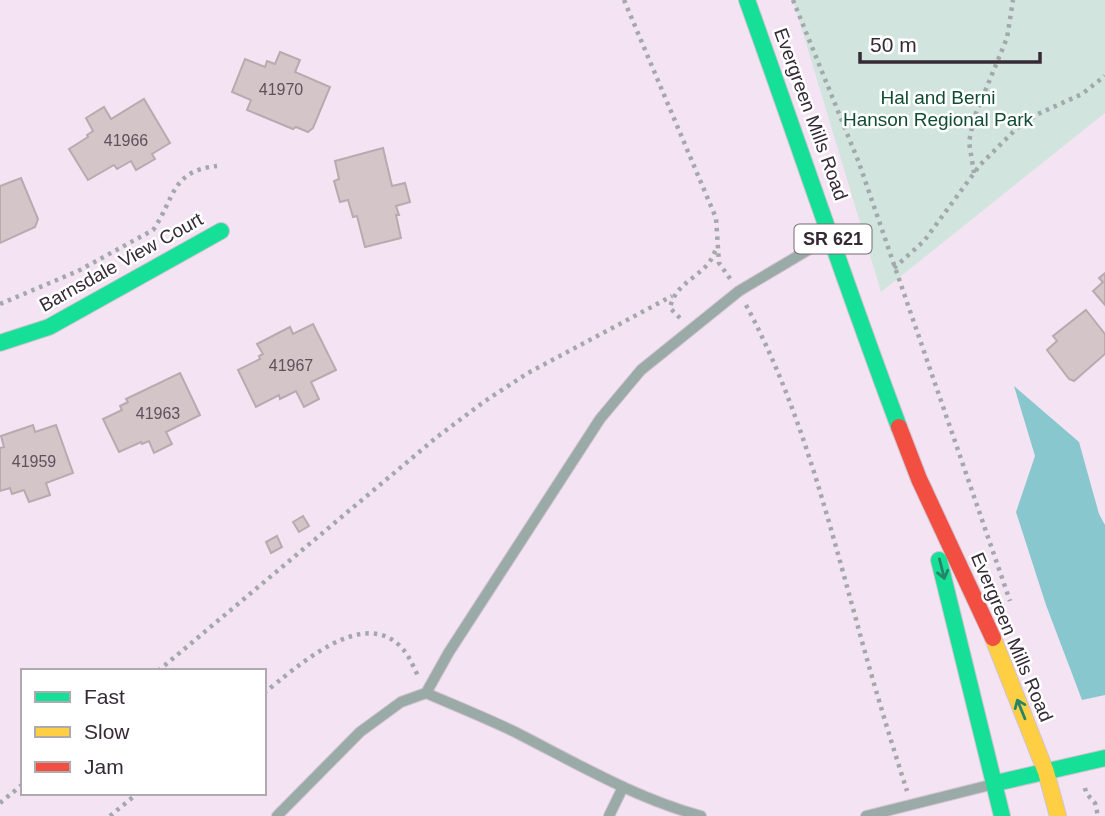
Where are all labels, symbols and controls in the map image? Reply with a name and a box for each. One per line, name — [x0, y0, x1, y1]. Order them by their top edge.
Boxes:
scale bar — [860, 21, 1040, 65]
street label: Evergreen Mills Road — [770, 25, 852, 203]
text: 50 m — [870, 33, 917, 56]
house number: 41970 — [259, 81, 303, 98]
park label: Hal and Berni Hanson Regional Park — [843, 87, 1034, 130]
house number: 41966 — [104, 132, 148, 149]
street label: Barnsdale View Court — [36, 208, 207, 316]
road number: SR 621 — [794, 225, 872, 254]
house number: 41967 — [269, 357, 313, 374]
house number: 41963 — [136, 405, 180, 422]
house number: 41959 — [12, 453, 56, 470]
street label: Evergreen Mills Road — [967, 549, 1057, 725]
one-way arrow — [936, 558, 949, 580]
legend — [21, 669, 266, 795]
text: Fast — [84, 685, 125, 708]
one-way arrow — [1014, 699, 1027, 720]
text: Slow — [84, 720, 130, 743]
text: Jam — [84, 755, 124, 778]

